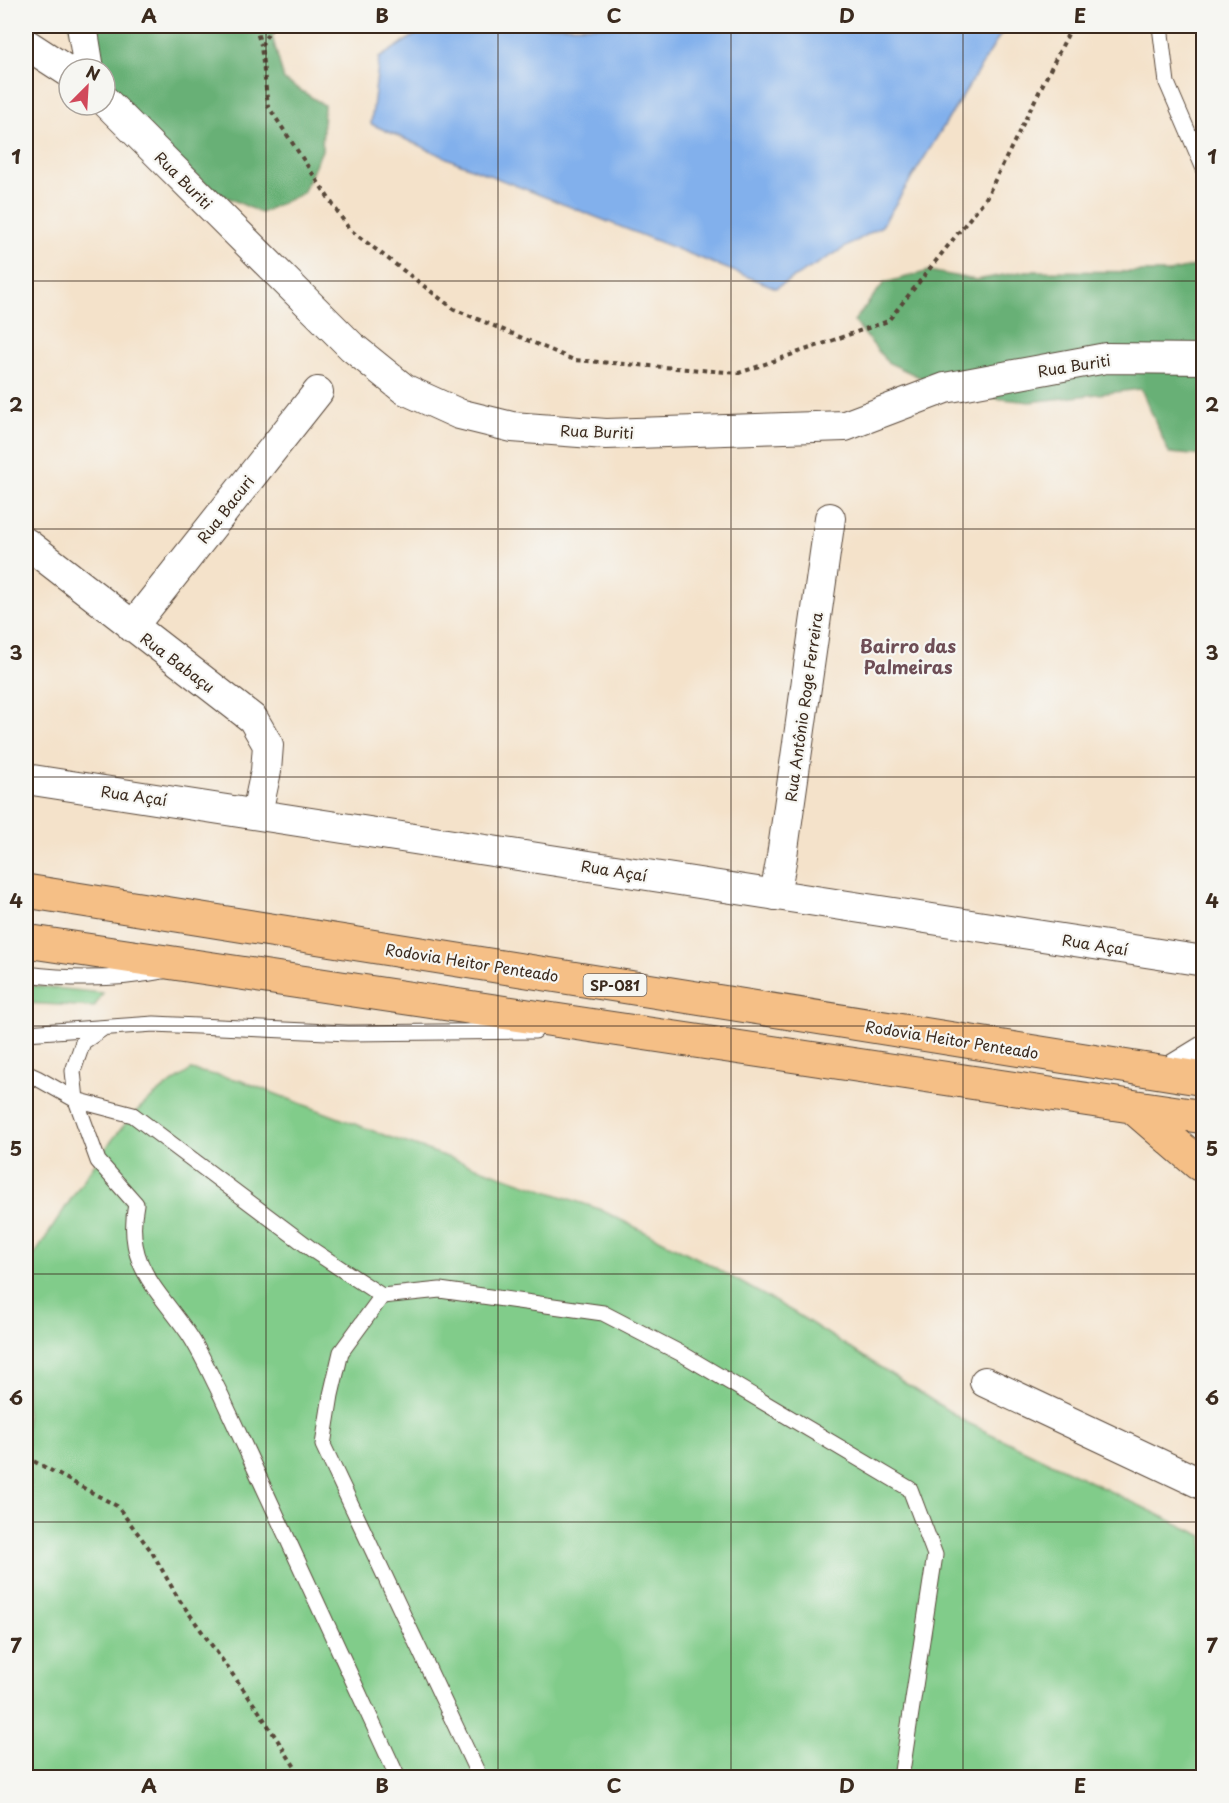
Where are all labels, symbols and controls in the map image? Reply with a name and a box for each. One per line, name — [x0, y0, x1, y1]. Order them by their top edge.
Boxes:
text: A — [141, 0, 157, 30]
text: B — [375, 0, 389, 30]
text: C — [606, 0, 622, 30]
text: D — [839, 0, 855, 30]
text: E — [1074, 0, 1086, 30]
north arrow — [57, 57, 117, 117]
text: N — [83, 59, 104, 86]
text: 1 — [11, 141, 21, 171]
text: 1 — [1207, 141, 1217, 171]
street label: Rua Buriti — [150, 146, 218, 214]
street label: Rua Buriti — [1036, 348, 1112, 382]
text: 2 — [9, 389, 23, 419]
text: 2 — [1205, 389, 1219, 419]
street label: Rua Buriti — [560, 418, 634, 444]
street label: Rua Bacuri — [191, 470, 259, 548]
street label: Rua Antônio Roge Ferreira — [778, 610, 828, 803]
street label: Rua Babaçu — [136, 626, 220, 698]
district label: Bairro das Palmeiras — [860, 632, 957, 680]
text: 3 — [9, 637, 23, 667]
text: 3 — [1205, 637, 1219, 667]
street label: Rua Açaí — [100, 779, 169, 811]
street label: Rua Açaí — [579, 853, 649, 887]
text: 4 — [9, 885, 23, 915]
text: 4 — [1205, 885, 1219, 915]
street label: Rua Açaí — [1060, 927, 1130, 961]
street label: Rodovia Heitor Penteado — [384, 937, 560, 987]
road number: SP-081 — [584, 974, 646, 996]
street label: Rodovia Heitor Penteado — [864, 1014, 1040, 1064]
text: 5 — [10, 1133, 22, 1163]
text: 5 — [1206, 1133, 1218, 1163]
text: 6 — [9, 1382, 23, 1412]
text: 6 — [1205, 1382, 1219, 1412]
text: 7 — [10, 1630, 22, 1660]
text: 7 — [1206, 1630, 1218, 1660]
text: A — [141, 1770, 157, 1800]
text: B — [375, 1770, 389, 1800]
text: C — [606, 1770, 622, 1800]
text: D — [839, 1770, 855, 1800]
text: E — [1074, 1770, 1086, 1800]

